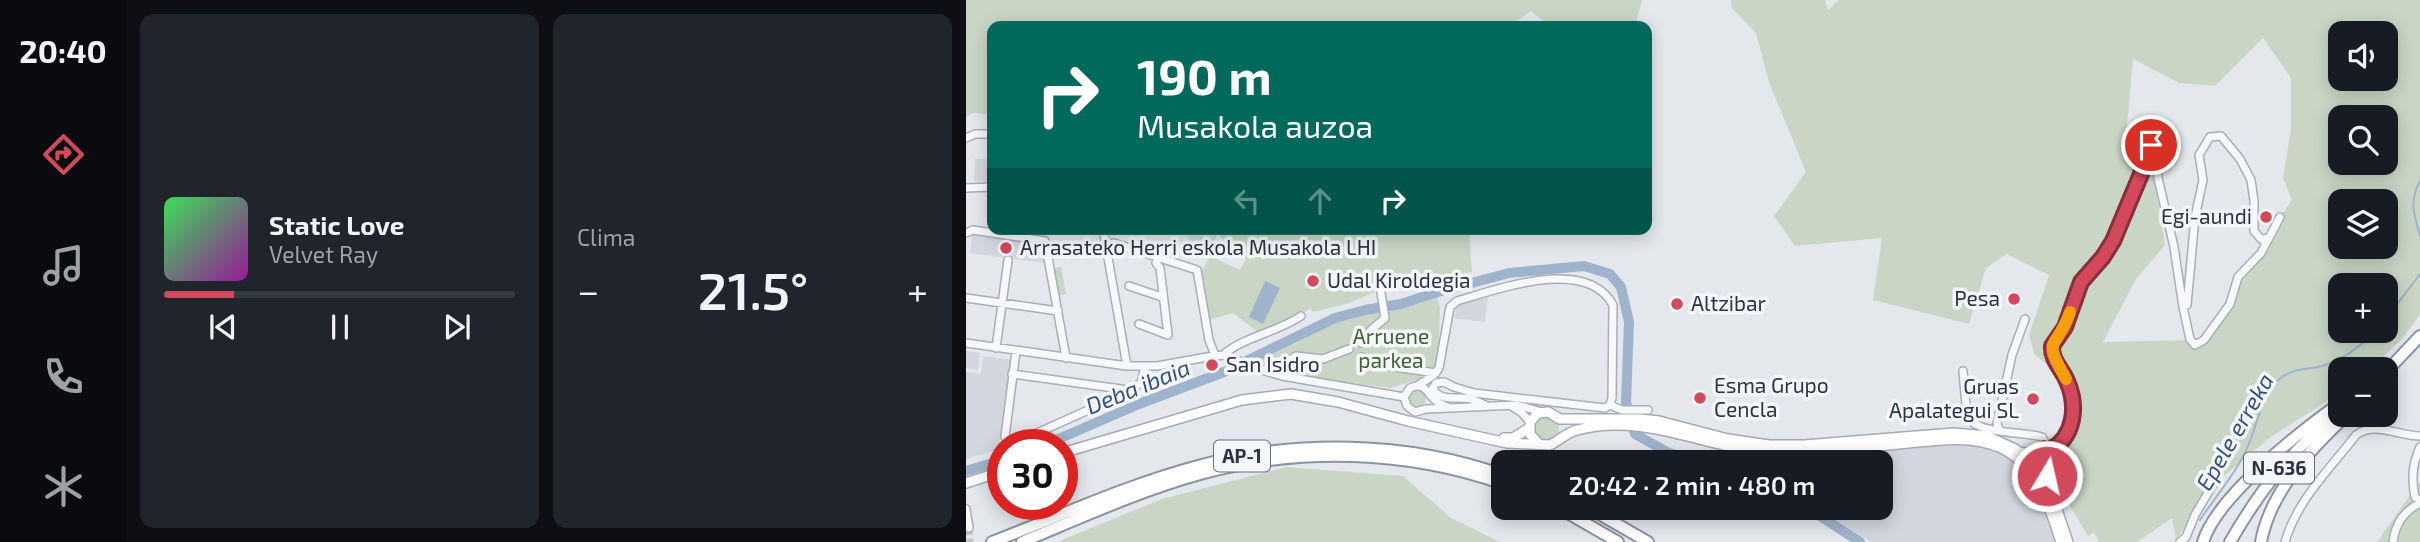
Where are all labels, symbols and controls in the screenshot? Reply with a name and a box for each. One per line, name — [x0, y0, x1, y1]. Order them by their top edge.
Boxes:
map controls — [2328, 21, 2398, 427]
button: sound — [2328, 21, 2398, 91]
text: 20:40 — [19, 31, 107, 69]
text: 190 m — [1137, 46, 1272, 105]
icon: right — [1022, 49, 1113, 140]
button: search — [2328, 105, 2398, 175]
text: Musakola auzoa — [1137, 106, 1373, 144]
pin — [2121, 115, 2181, 175]
icon: arrive — [2132, 126, 2170, 164]
icon: directions — [39, 130, 88, 179]
icon: left — [1228, 182, 1266, 220]
icon: ahead — [1301, 182, 1339, 220]
icon: right — [1374, 182, 1412, 220]
button: layers — [2328, 189, 2398, 259]
place label: Egi-aundi — [2161, 203, 2252, 228]
text: Static Love — [269, 209, 405, 240]
marker: Egi-aundi — [2258, 209, 2274, 225]
text: Clima — [577, 223, 635, 251]
place label: Arrasateko Herri eskola Musakola LHI — [1020, 234, 1376, 259]
text: Velvet Ray — [269, 240, 378, 268]
marker: Arrasateko Herri eskola Musakola LHI — [998, 240, 1014, 256]
icon: music — [39, 241, 88, 290]
text: 21.5° — [698, 258, 808, 320]
text: − — [577, 267, 599, 313]
text: + — [907, 267, 928, 313]
place label: Udal Kiroldegia — [1327, 267, 1471, 292]
marker: Udal Kiroldegia — [1305, 273, 1321, 289]
button: + — [2328, 273, 2398, 343]
place label: Pesa — [1954, 285, 2000, 310]
place label: Altzibar — [1691, 290, 1767, 315]
marker: Pesa — [2006, 291, 2022, 307]
marker: Altzibar — [1669, 296, 1685, 312]
icon: previous — [204, 308, 242, 346]
icon: pause — [321, 308, 359, 346]
icon: next — [438, 308, 476, 346]
park label: Arruene parkea — [1353, 323, 1429, 372]
place label: San Isidro — [1226, 351, 1320, 376]
icon: phone — [39, 352, 88, 401]
water label: Deba ibaia — [1081, 353, 1194, 420]
marker: San Isidro — [1204, 357, 1220, 373]
button: − — [2328, 357, 2398, 427]
water label: Epele erreka — [2189, 368, 2279, 495]
place label: Esma Grupo Cencla — [1714, 372, 1829, 421]
place label: Gruas Apalategui SL — [1889, 373, 2019, 422]
marker: Esma Grupo Cencla — [1692, 390, 1708, 406]
marker: Gruas Apalategui SL — [2025, 391, 2041, 407]
speed limit sign: 30 — [987, 429, 1078, 520]
position arrow — [2010, 439, 2084, 513]
road number: AP-1 — [1214, 440, 1270, 471]
road number: N-636 — [2244, 453, 2314, 484]
icon: climate — [39, 462, 88, 511]
text: 20:42 · 2 min · 480 m — [1569, 469, 1815, 500]

